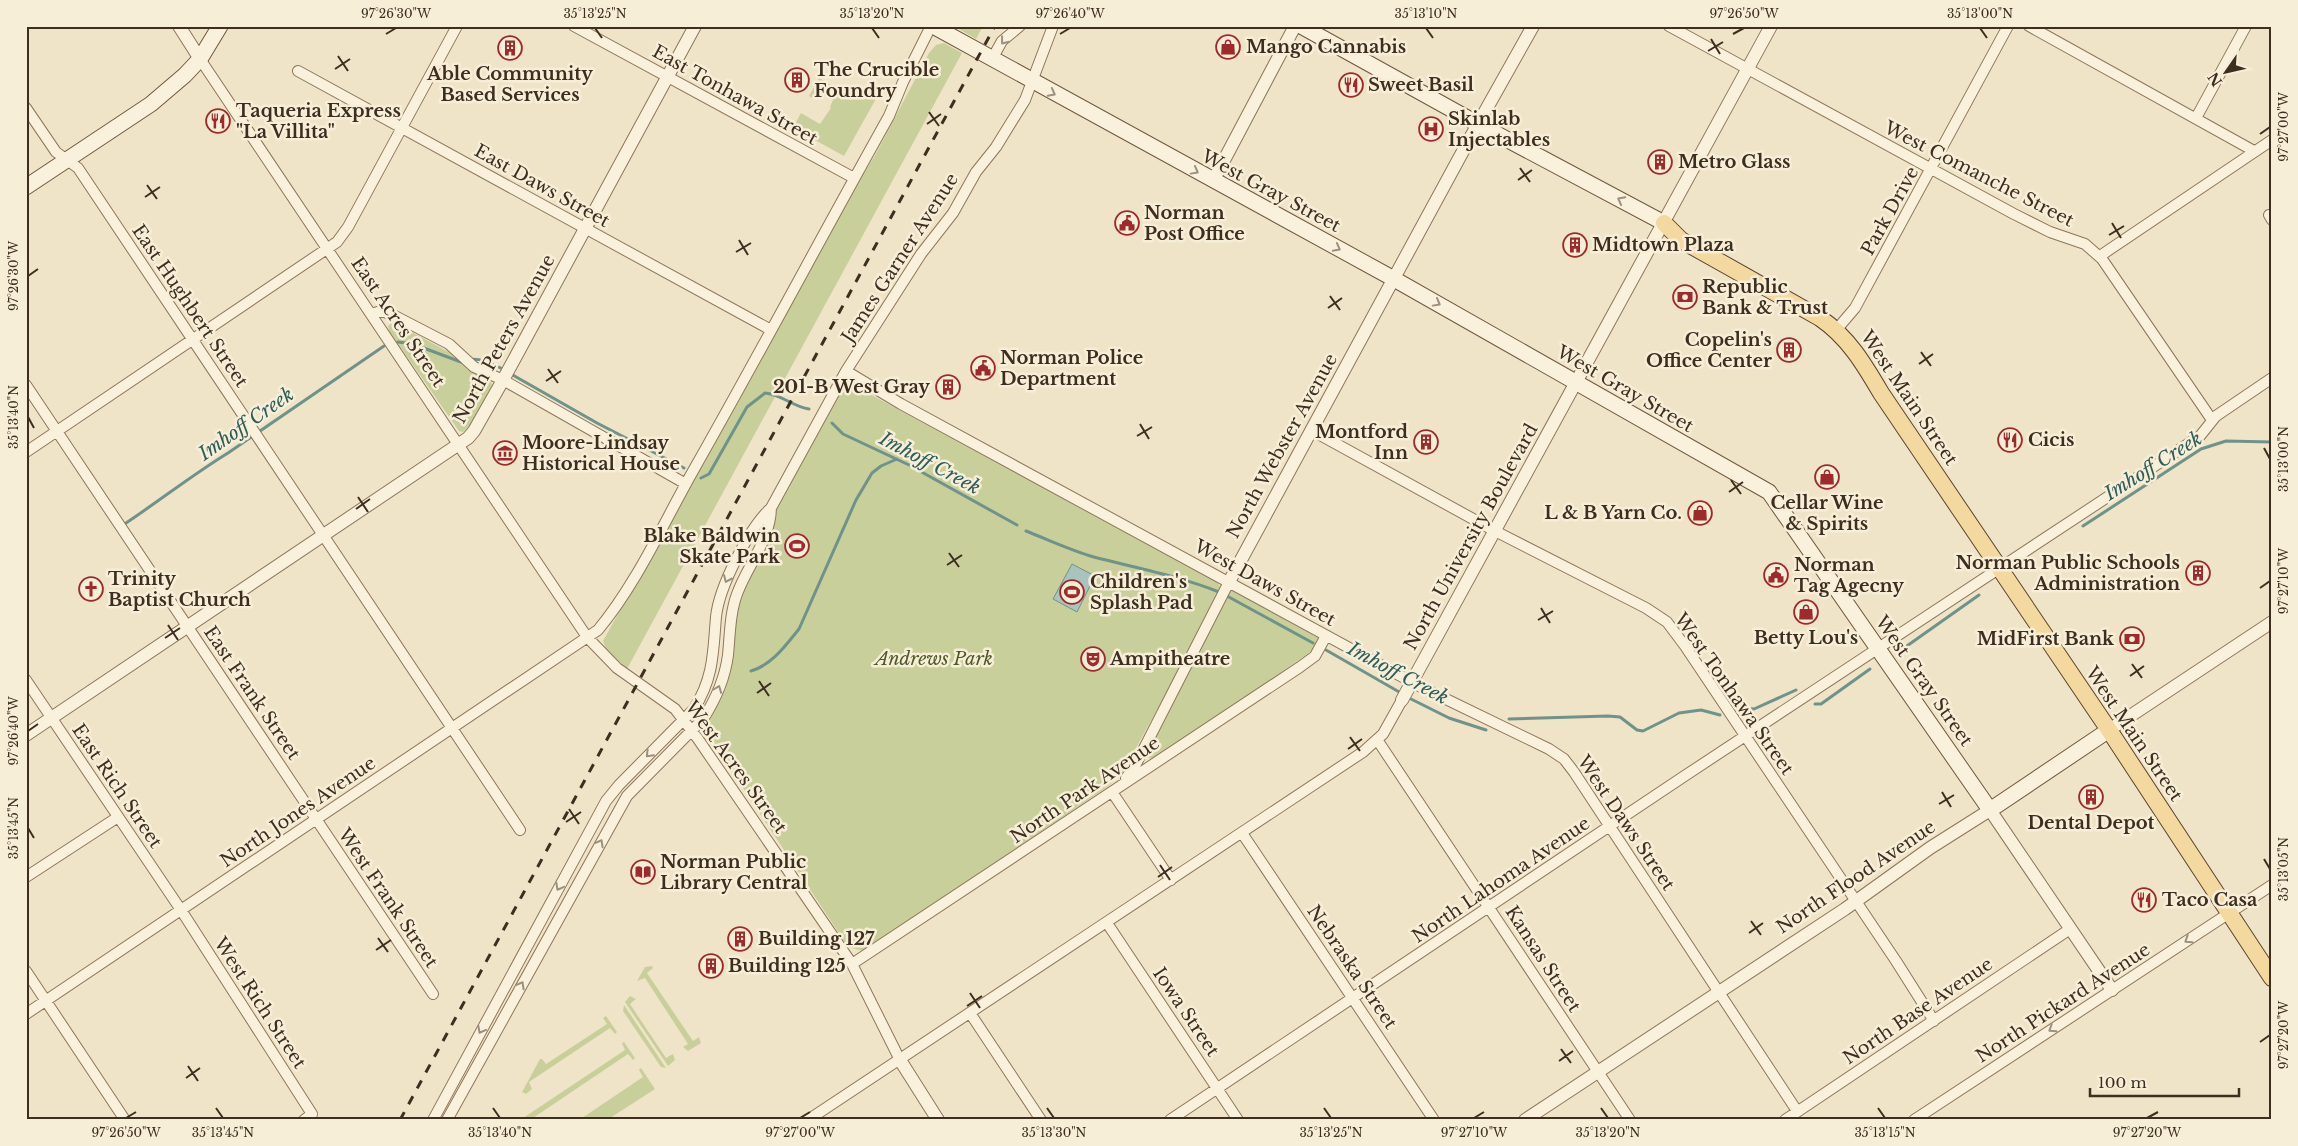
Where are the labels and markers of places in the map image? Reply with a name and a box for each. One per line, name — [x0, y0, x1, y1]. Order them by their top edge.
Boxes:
shop icon: Mango Cannabis — [1215, 34, 1241, 60]
building icon: Able Community Based Services — [497, 35, 523, 61]
place label: Mango Cannabis — [1246, 36, 1406, 58]
place label: The Crucible Foundry — [814, 59, 939, 102]
place label: Able Community Based Services — [426, 63, 593, 106]
building icon: The Crucible Foundry — [784, 67, 810, 93]
restaurant icon: Sweet Basil — [1338, 72, 1364, 98]
place label: Sweet Basil — [1368, 74, 1475, 96]
place label: Taqueria Express "La Villita" — [236, 100, 401, 143]
restaurant icon: Taqueria Express "La Villita" — [205, 108, 231, 134]
place label: Skinlab Injectables — [1448, 108, 1550, 151]
hospital icon: Skinlab Injectables — [1418, 116, 1444, 142]
building icon: Metro Glass — [1647, 149, 1673, 175]
place label: Metro Glass — [1678, 151, 1790, 173]
place label: Norman Post Office — [1144, 202, 1245, 245]
public building icon: Norman Post Office — [1114, 210, 1140, 236]
building icon: Midtown Plaza — [1562, 232, 1588, 258]
place label: Midtown Plaza — [1592, 234, 1735, 256]
place label: Republic Bank & Trust — [1702, 276, 1828, 319]
bank icon: Republic Bank & Trust — [1672, 284, 1698, 310]
place label: Copelin's Office Center — [1646, 329, 1772, 372]
building icon: Copelin's Office Center — [1776, 337, 1802, 363]
place label: Norman Police Department — [1000, 347, 1143, 390]
public building icon: Norman Police Department — [970, 355, 996, 381]
building icon: 201-B West Gray — [935, 374, 961, 400]
place label: 201-B West Gray — [773, 376, 930, 398]
place label: Montford Inn — [1315, 421, 1408, 464]
restaurant icon: Cicis — [1997, 427, 2023, 453]
building icon: Montford Inn — [1413, 429, 1439, 455]
place label: Cicis — [2028, 429, 2074, 451]
place label: Moore-Lindsay Historical House — [522, 432, 680, 475]
museum icon: Moore-Lindsay Historical House — [492, 440, 518, 466]
shop icon: Cellar Wine & Spirits — [1814, 464, 1840, 490]
place label: Cellar Wine & Spirits — [1770, 492, 1884, 535]
shop icon: L & B Yarn Co. — [1687, 500, 1713, 526]
place label: L & B Yarn Co. — [1544, 502, 1682, 524]
place label: Blake Baldwin Skate Park — [643, 525, 781, 568]
sports icon: Blake Baldwin Skate Park — [784, 533, 810, 559]
place label: Norman Public Schools Administration — [1956, 552, 2180, 595]
place label: Norman Tag Agecny — [1794, 554, 1904, 597]
building icon: Norman Public Schools Administration — [2185, 560, 2211, 586]
public building icon: Norman Tag Agecny — [1763, 562, 1789, 588]
place label: Trinity Baptist Church — [108, 568, 251, 611]
place label: Children's Splash Pad — [1090, 571, 1193, 614]
church icon: Trinity Baptist Church — [78, 576, 104, 602]
sports icon: Children's Splash Pad — [1059, 579, 1085, 605]
shop icon: Betty Lou's — [1793, 599, 1819, 625]
bank icon: MidFirst Bank — [2119, 626, 2145, 652]
place label: Betty Lou's — [1754, 627, 1858, 649]
place label: MidFirst Bank — [1977, 628, 2115, 650]
theatre icon: Ampitheatre — [1080, 646, 1106, 672]
place label: Ampitheatre — [1109, 648, 1230, 670]
building icon: Dental Depot — [2078, 784, 2104, 810]
place label: Dental Depot — [2028, 812, 2155, 834]
place label: Norman Public Library Central — [660, 851, 808, 894]
library icon: Norman Public Library Central — [630, 859, 656, 885]
restaurant icon: Taco Casa — [2131, 887, 2157, 913]
place label: Taco Casa — [2162, 889, 2258, 911]
building icon: Building 127 — [727, 926, 753, 952]
place label: Building 127 — [758, 928, 875, 950]
building icon: Building 125 — [698, 953, 724, 979]
place label: Building 125 — [728, 955, 846, 977]

